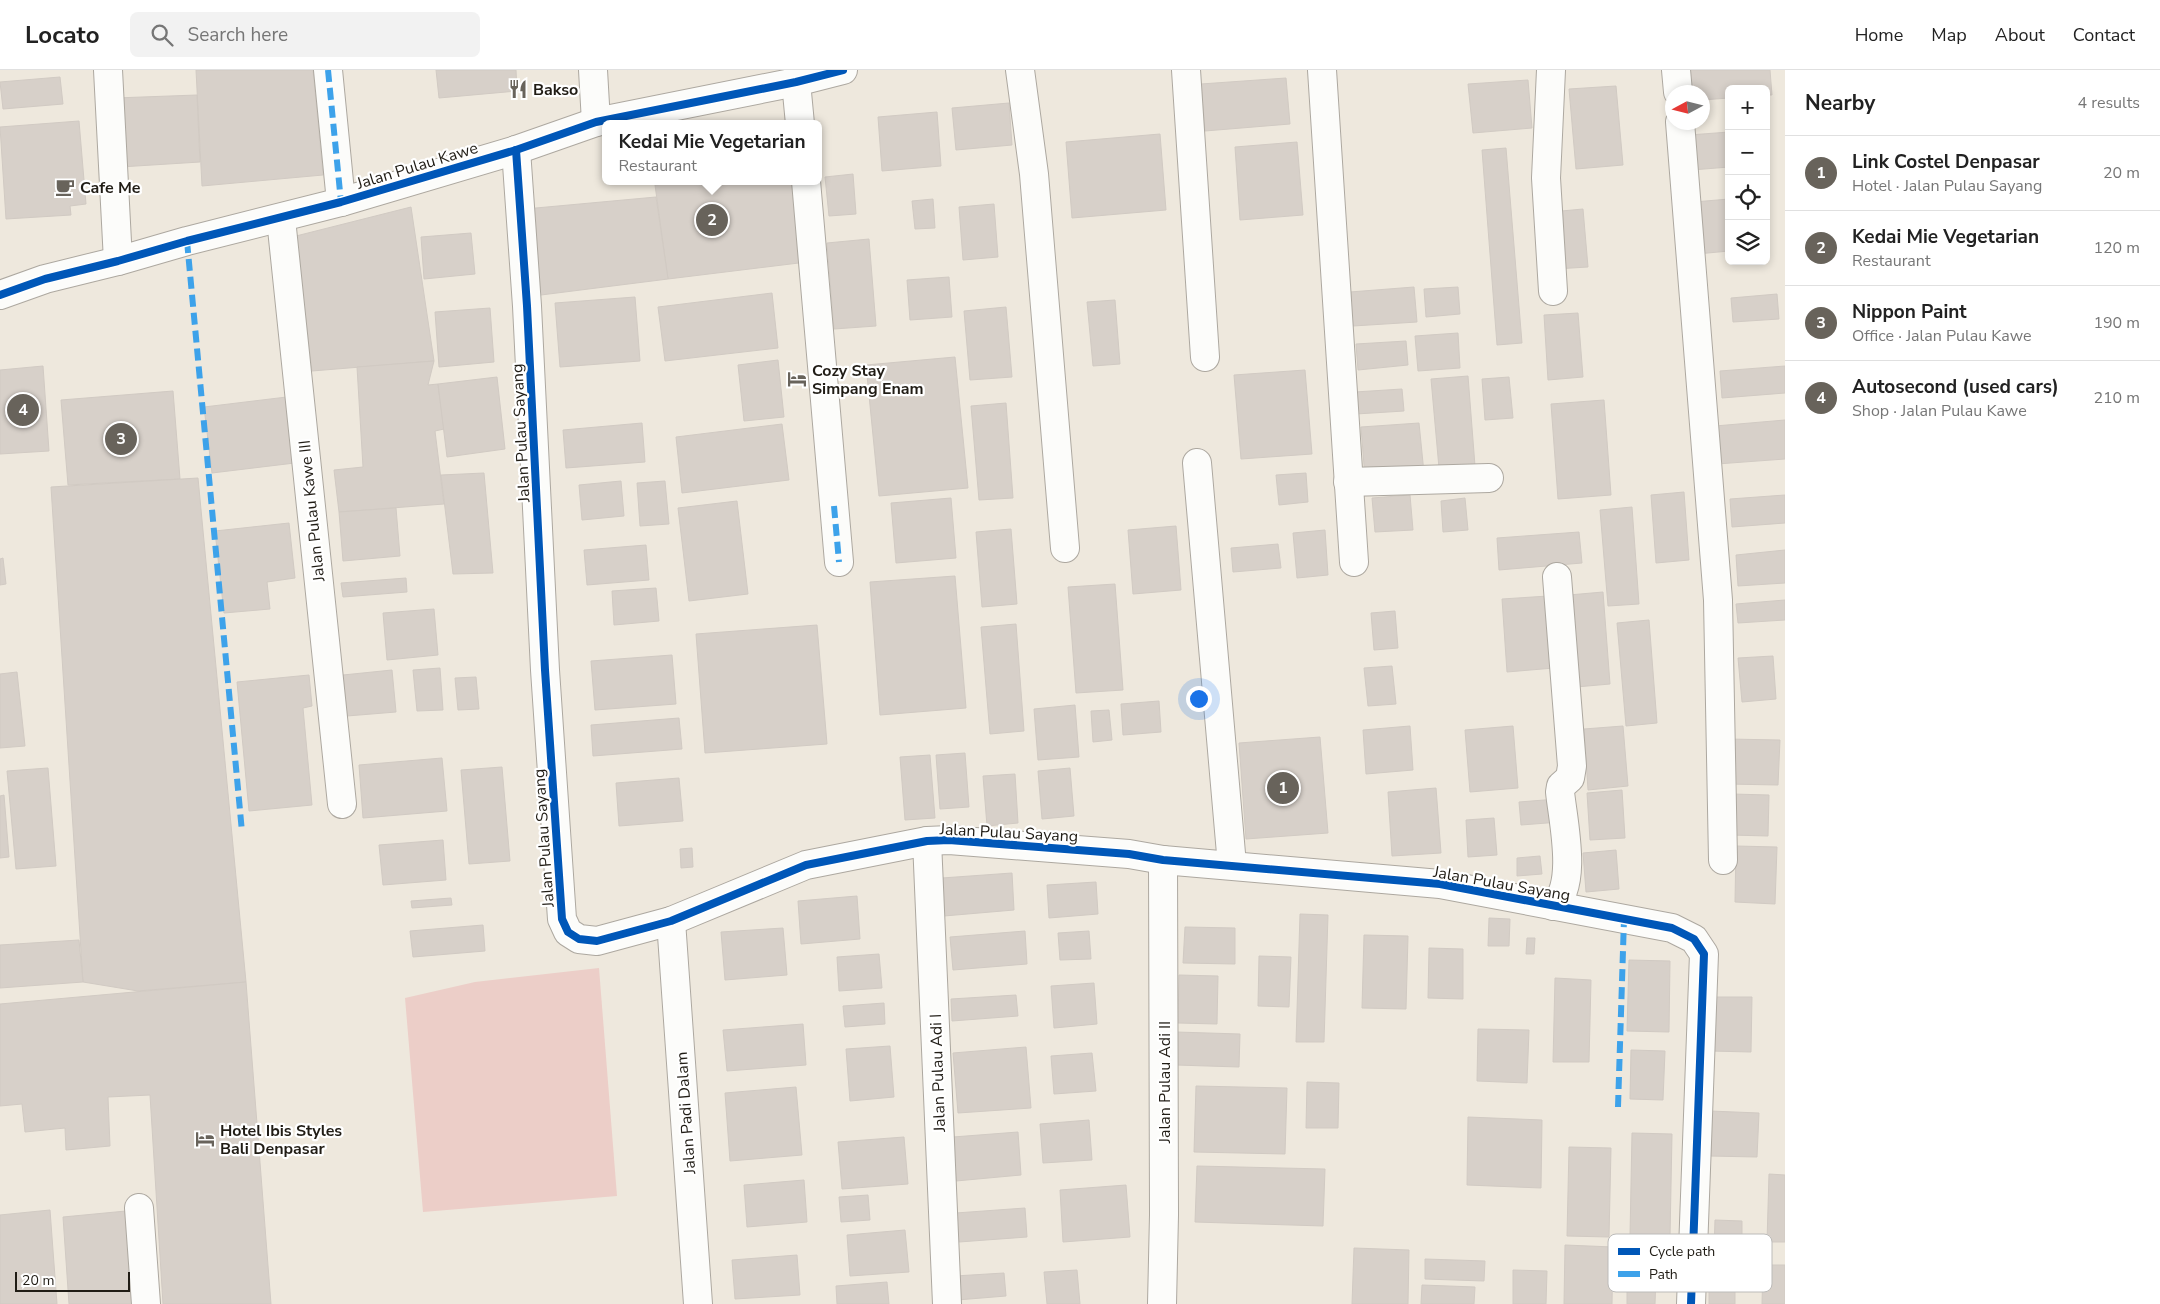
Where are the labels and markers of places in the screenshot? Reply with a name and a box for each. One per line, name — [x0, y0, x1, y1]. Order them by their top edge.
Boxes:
restaurant icon: Bakso — [507, 78, 529, 100]
place label: Bakso — [533, 79, 578, 101]
cafe icon: Cafe Me — [54, 176, 76, 198]
place label: Cafe Me — [80, 177, 141, 199]
pin: 2 — [696, 201, 728, 239]
place label: Cozy Stay Simpang Enam — [812, 360, 924, 400]
hotel icon: Cozy Stay Simpang Enam — [786, 368, 808, 390]
pin: 4 — [7, 391, 39, 429]
pin: 3 — [105, 420, 137, 458]
pin: 1 — [1267, 769, 1299, 807]
place label: Hotel Ibis Styles Bali Denpasar — [220, 1120, 342, 1160]
hotel icon: Hotel Ibis Styles Bali Denpasar — [194, 1128, 216, 1150]

